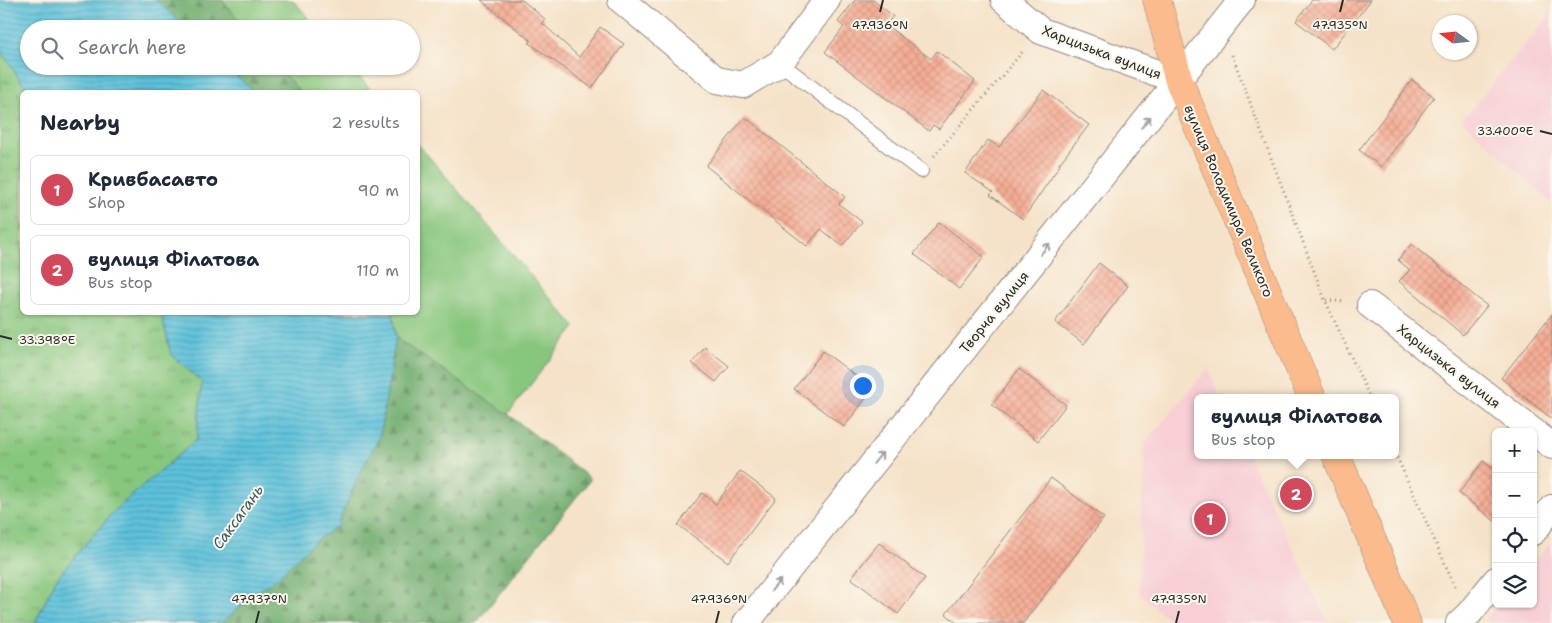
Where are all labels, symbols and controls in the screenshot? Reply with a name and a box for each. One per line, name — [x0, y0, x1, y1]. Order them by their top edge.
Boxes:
north arrow — [1432, 15, 1477, 60]
text: 47.936°N — [852, 17, 908, 33]
text: 47.935°N — [1312, 17, 1368, 33]
search box — [20, 20, 420, 75]
street label: Харцизька вулиця — [1040, 21, 1164, 83]
icon: search — [38, 34, 66, 62]
text: Search here — [78, 35, 187, 60]
street label: вулиця Володимира Великого — [1180, 102, 1278, 300]
text: Nearby — [40, 109, 120, 137]
text: 2 results — [331, 112, 400, 133]
one-way arrow — [1141, 116, 1152, 129]
text: 33.400°E — [1477, 123, 1533, 139]
text: Кривбасавто — [88, 167, 218, 192]
text: 1 — [53, 180, 61, 201]
text: 90 m — [358, 180, 399, 201]
text: Shop — [88, 192, 125, 213]
one-way arrow — [1039, 243, 1050, 256]
text: вулиця Філатова — [88, 247, 259, 272]
text: 2 — [51, 260, 63, 281]
text: 110 m — [356, 260, 399, 281]
street label: Творча вулиця — [955, 267, 1033, 357]
text: Bus stop — [88, 272, 153, 293]
street label: Харцизька вулиця — [1394, 320, 1504, 412]
text: 33.398°E — [19, 332, 75, 348]
your location — [850, 373, 876, 399]
popup — [1194, 394, 1399, 459]
text: вулиця Філатова — [1211, 404, 1382, 429]
map controls — [1492, 428, 1537, 608]
button: + — [1492, 428, 1537, 473]
text: Bus stop — [1211, 429, 1275, 450]
one-way arrow — [872, 452, 883, 465]
button: − — [1492, 473, 1537, 518]
pin: 2 — [1280, 475, 1312, 513]
water label: Саксагань — [208, 481, 268, 553]
pin: 1 — [1194, 500, 1226, 538]
button: locate — [1492, 518, 1537, 563]
button: layers — [1492, 563, 1537, 608]
one-way arrow — [771, 579, 782, 592]
text: 47.937°N — [231, 591, 287, 607]
text: 47.936°N — [691, 591, 747, 607]
text: 47.935°N — [1151, 591, 1207, 607]

